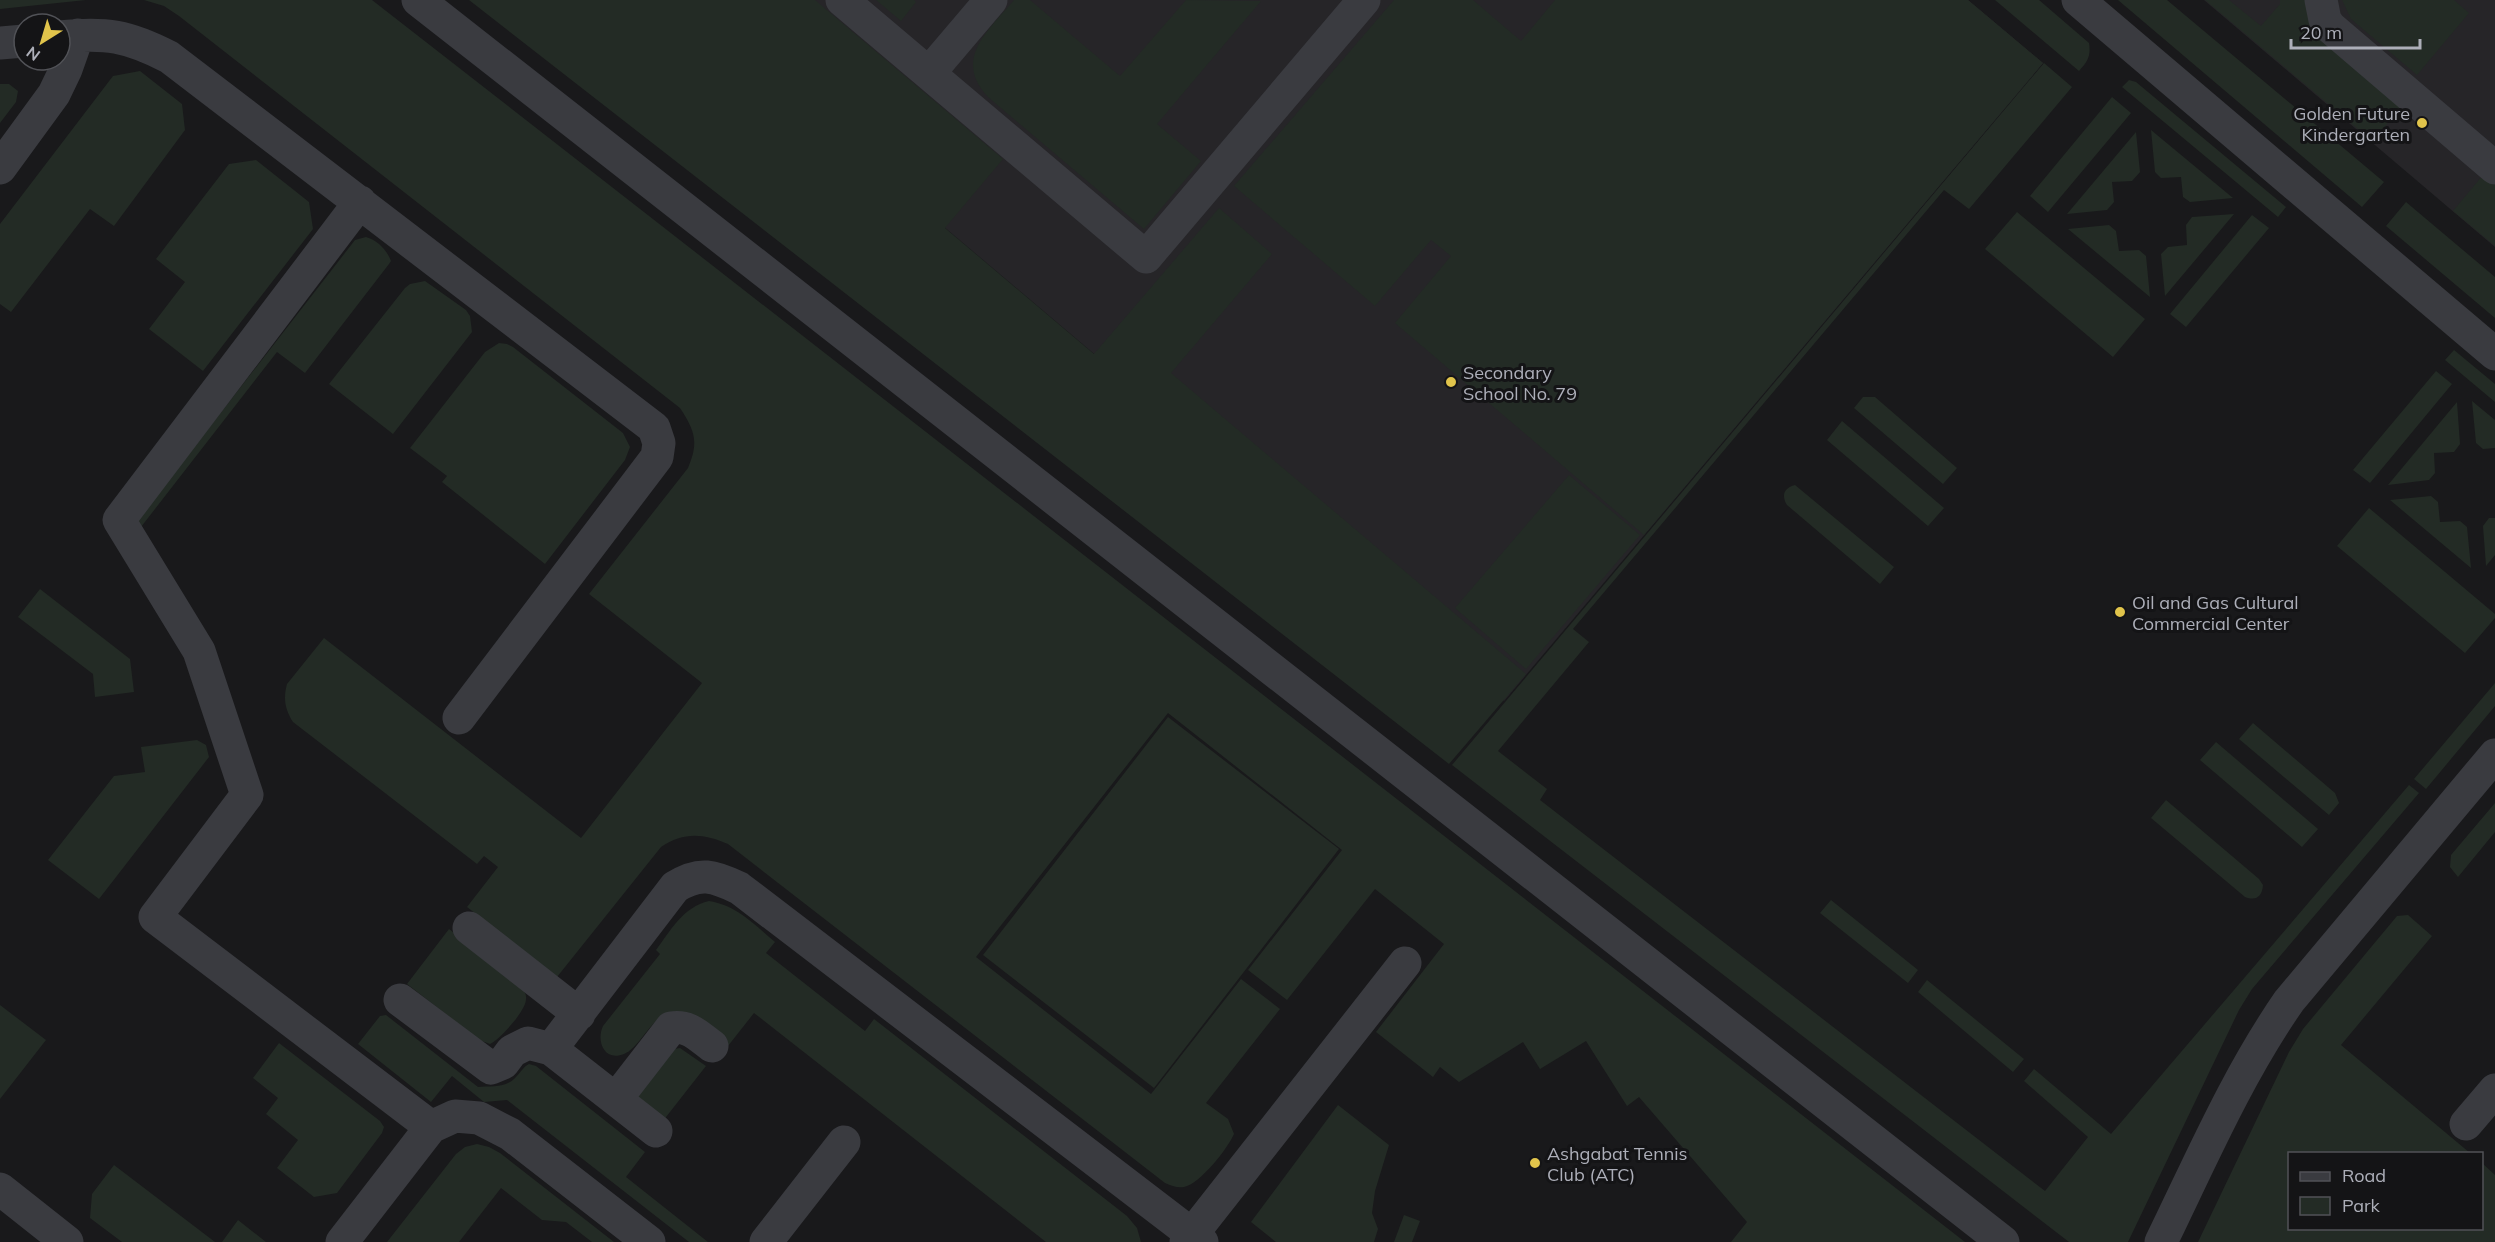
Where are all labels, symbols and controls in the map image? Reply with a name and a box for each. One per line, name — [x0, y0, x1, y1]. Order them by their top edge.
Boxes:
north arrow — [12, 12, 72, 72]
scale bar — [2291, 12, 2420, 50]
text: 20 m — [2300, 21, 2342, 44]
text: N — [22, 42, 44, 66]
place label: Golden Future Kindergarten — [2293, 102, 2410, 146]
marker: Golden Future Kindergarten — [2415, 116, 2429, 130]
place label: Secondary School No. 79 — [1463, 361, 1577, 405]
marker: Secondary School No. 79 — [1444, 375, 1458, 389]
place label: Oil and Gas Cultural Commercial Center — [2132, 591, 2299, 635]
marker: Oil and Gas Cultural Commercial Center — [2113, 605, 2127, 619]
place label: Ashgabat Tennis Club (ATC) — [1547, 1142, 1688, 1186]
legend — [2288, 1152, 2483, 1230]
marker: Ashgabat Tennis Club (ATC) — [1528, 1156, 1542, 1170]
text: Road — [2342, 1164, 2386, 1187]
text: Park — [2342, 1194, 2381, 1217]

